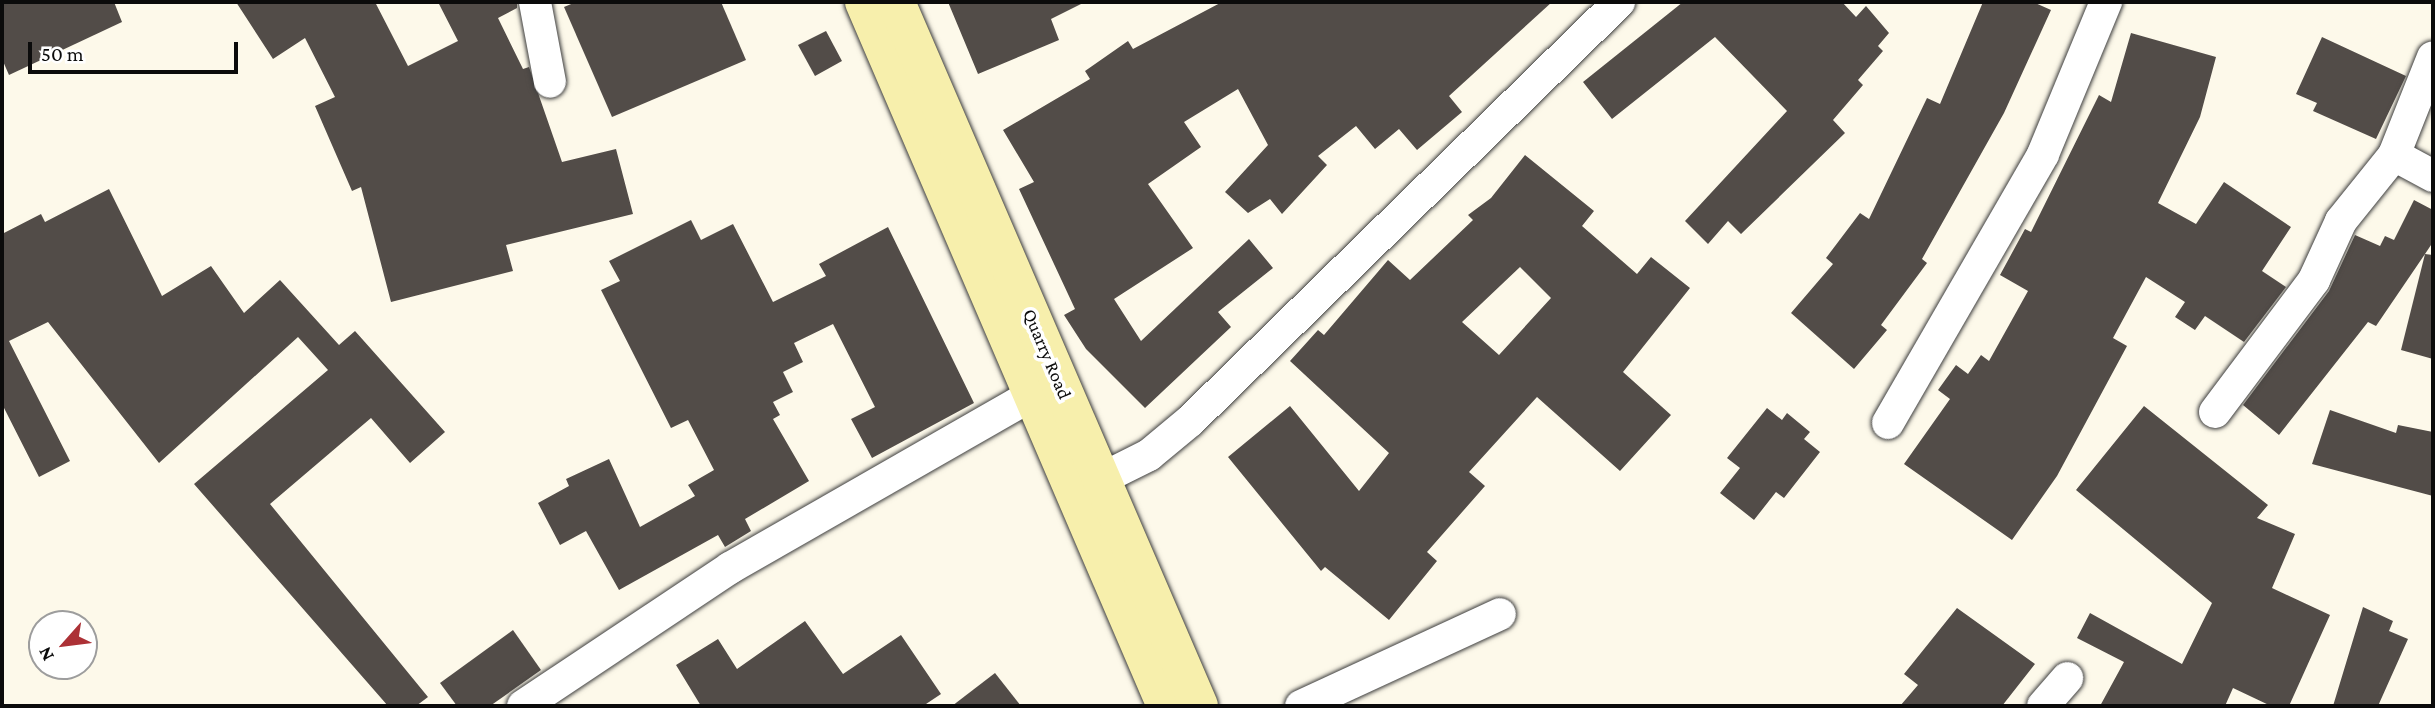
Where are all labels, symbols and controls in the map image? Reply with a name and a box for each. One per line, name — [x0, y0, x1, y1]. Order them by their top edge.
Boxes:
scale bar — [32, 28, 242, 72]
text: 50 m — [41, 42, 84, 66]
street label: Quarry Road — [1018, 305, 1076, 403]
north arrow — [28, 610, 98, 680]
text: N — [33, 644, 58, 665]

